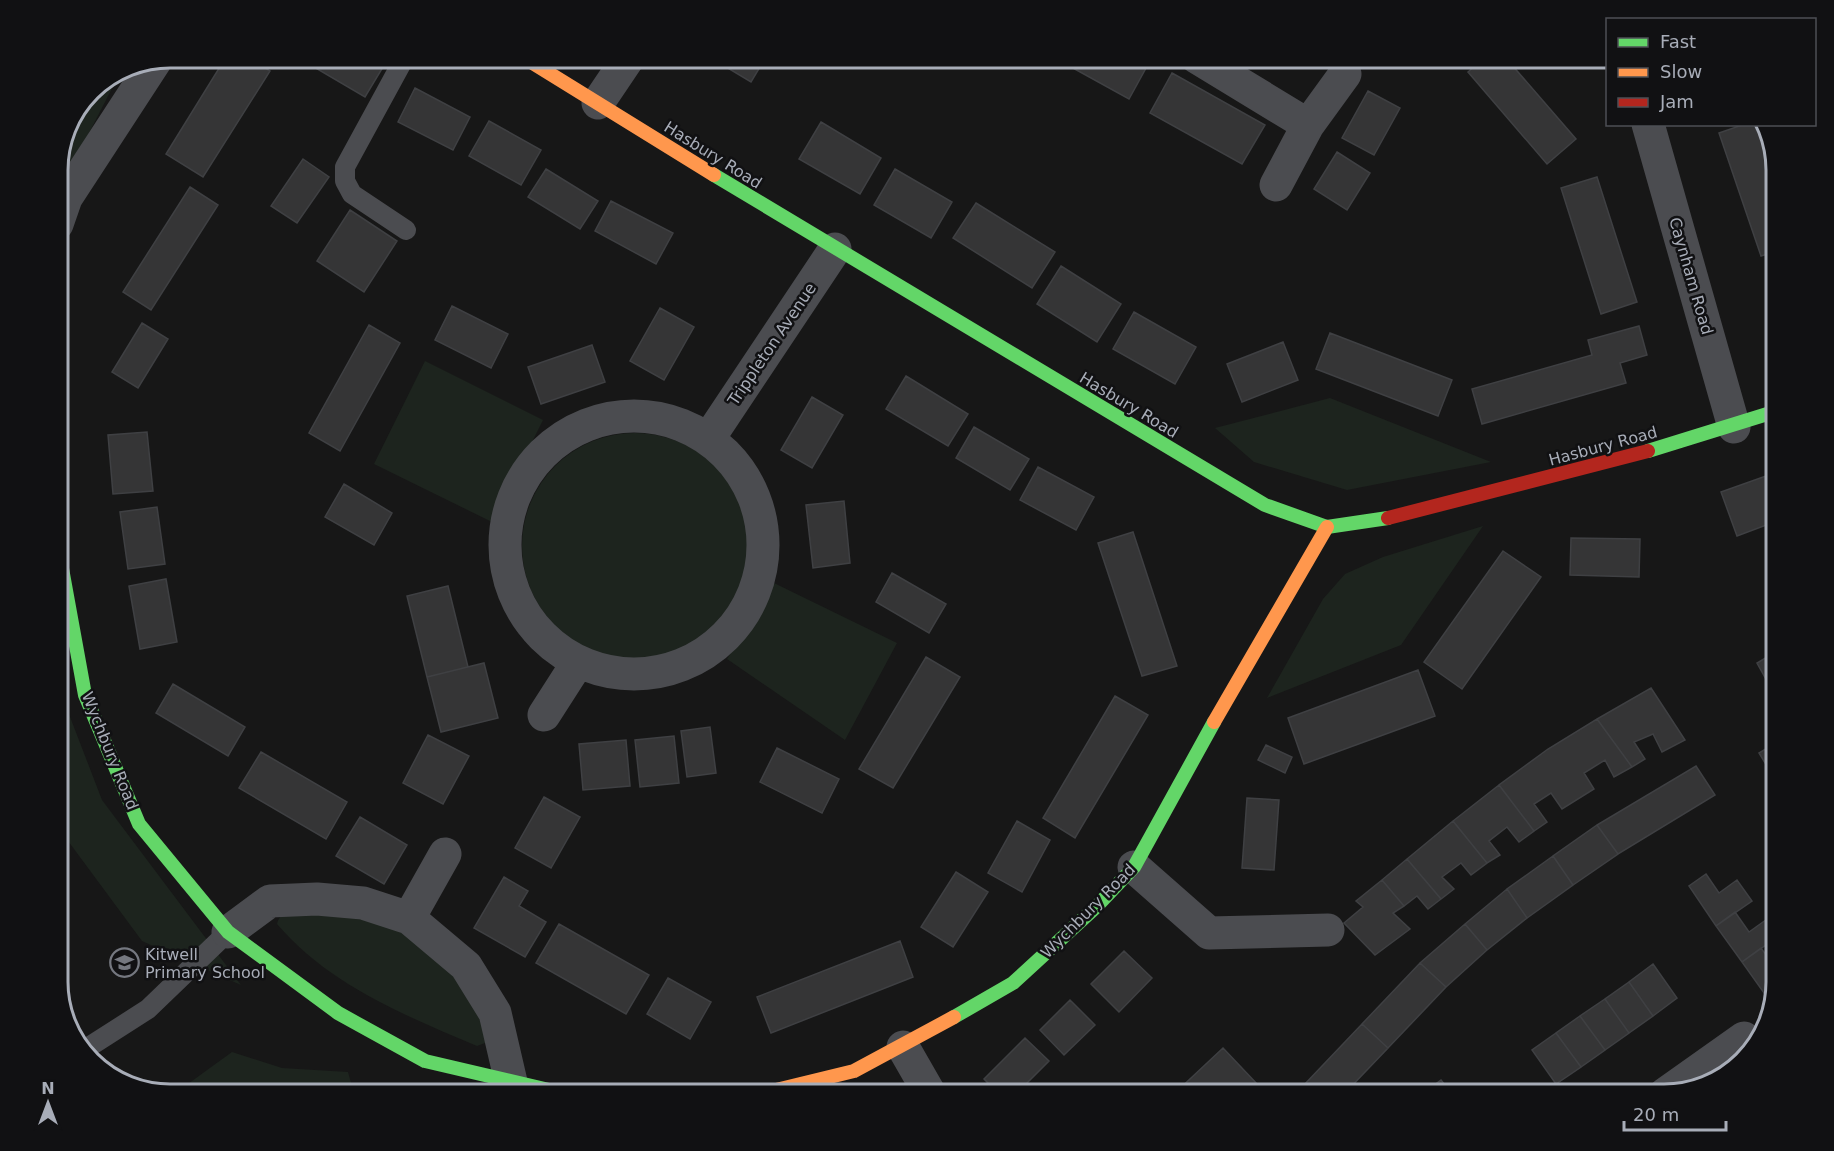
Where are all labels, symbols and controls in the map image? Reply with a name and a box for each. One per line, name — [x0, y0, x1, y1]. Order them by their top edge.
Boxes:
legend — [1606, 18, 1816, 126]
text: Fast — [1660, 31, 1696, 52]
text: Slow — [1660, 61, 1702, 82]
text: Jam — [1659, 91, 1694, 112]
street label: Hasbury Road — [661, 117, 765, 193]
street label: Caynham Road — [1665, 215, 1717, 337]
street label: Trippleton Avenue — [723, 279, 820, 410]
street label: Hasbury Road — [1076, 368, 1182, 442]
street label: Hasbury Road — [1547, 422, 1659, 470]
street label: Wychbury Road — [78, 689, 142, 813]
street label: Wychbury Road — [1037, 860, 1139, 962]
place label: Kitwell Primary School — [145, 945, 265, 982]
school or university icon: Kitwell Primary School — [108, 947, 140, 979]
north arrow — [18, 1073, 78, 1133]
text: N — [41, 1079, 55, 1098]
scale bar — [1624, 1094, 1726, 1132]
text: 20 m — [1633, 1104, 1679, 1125]

